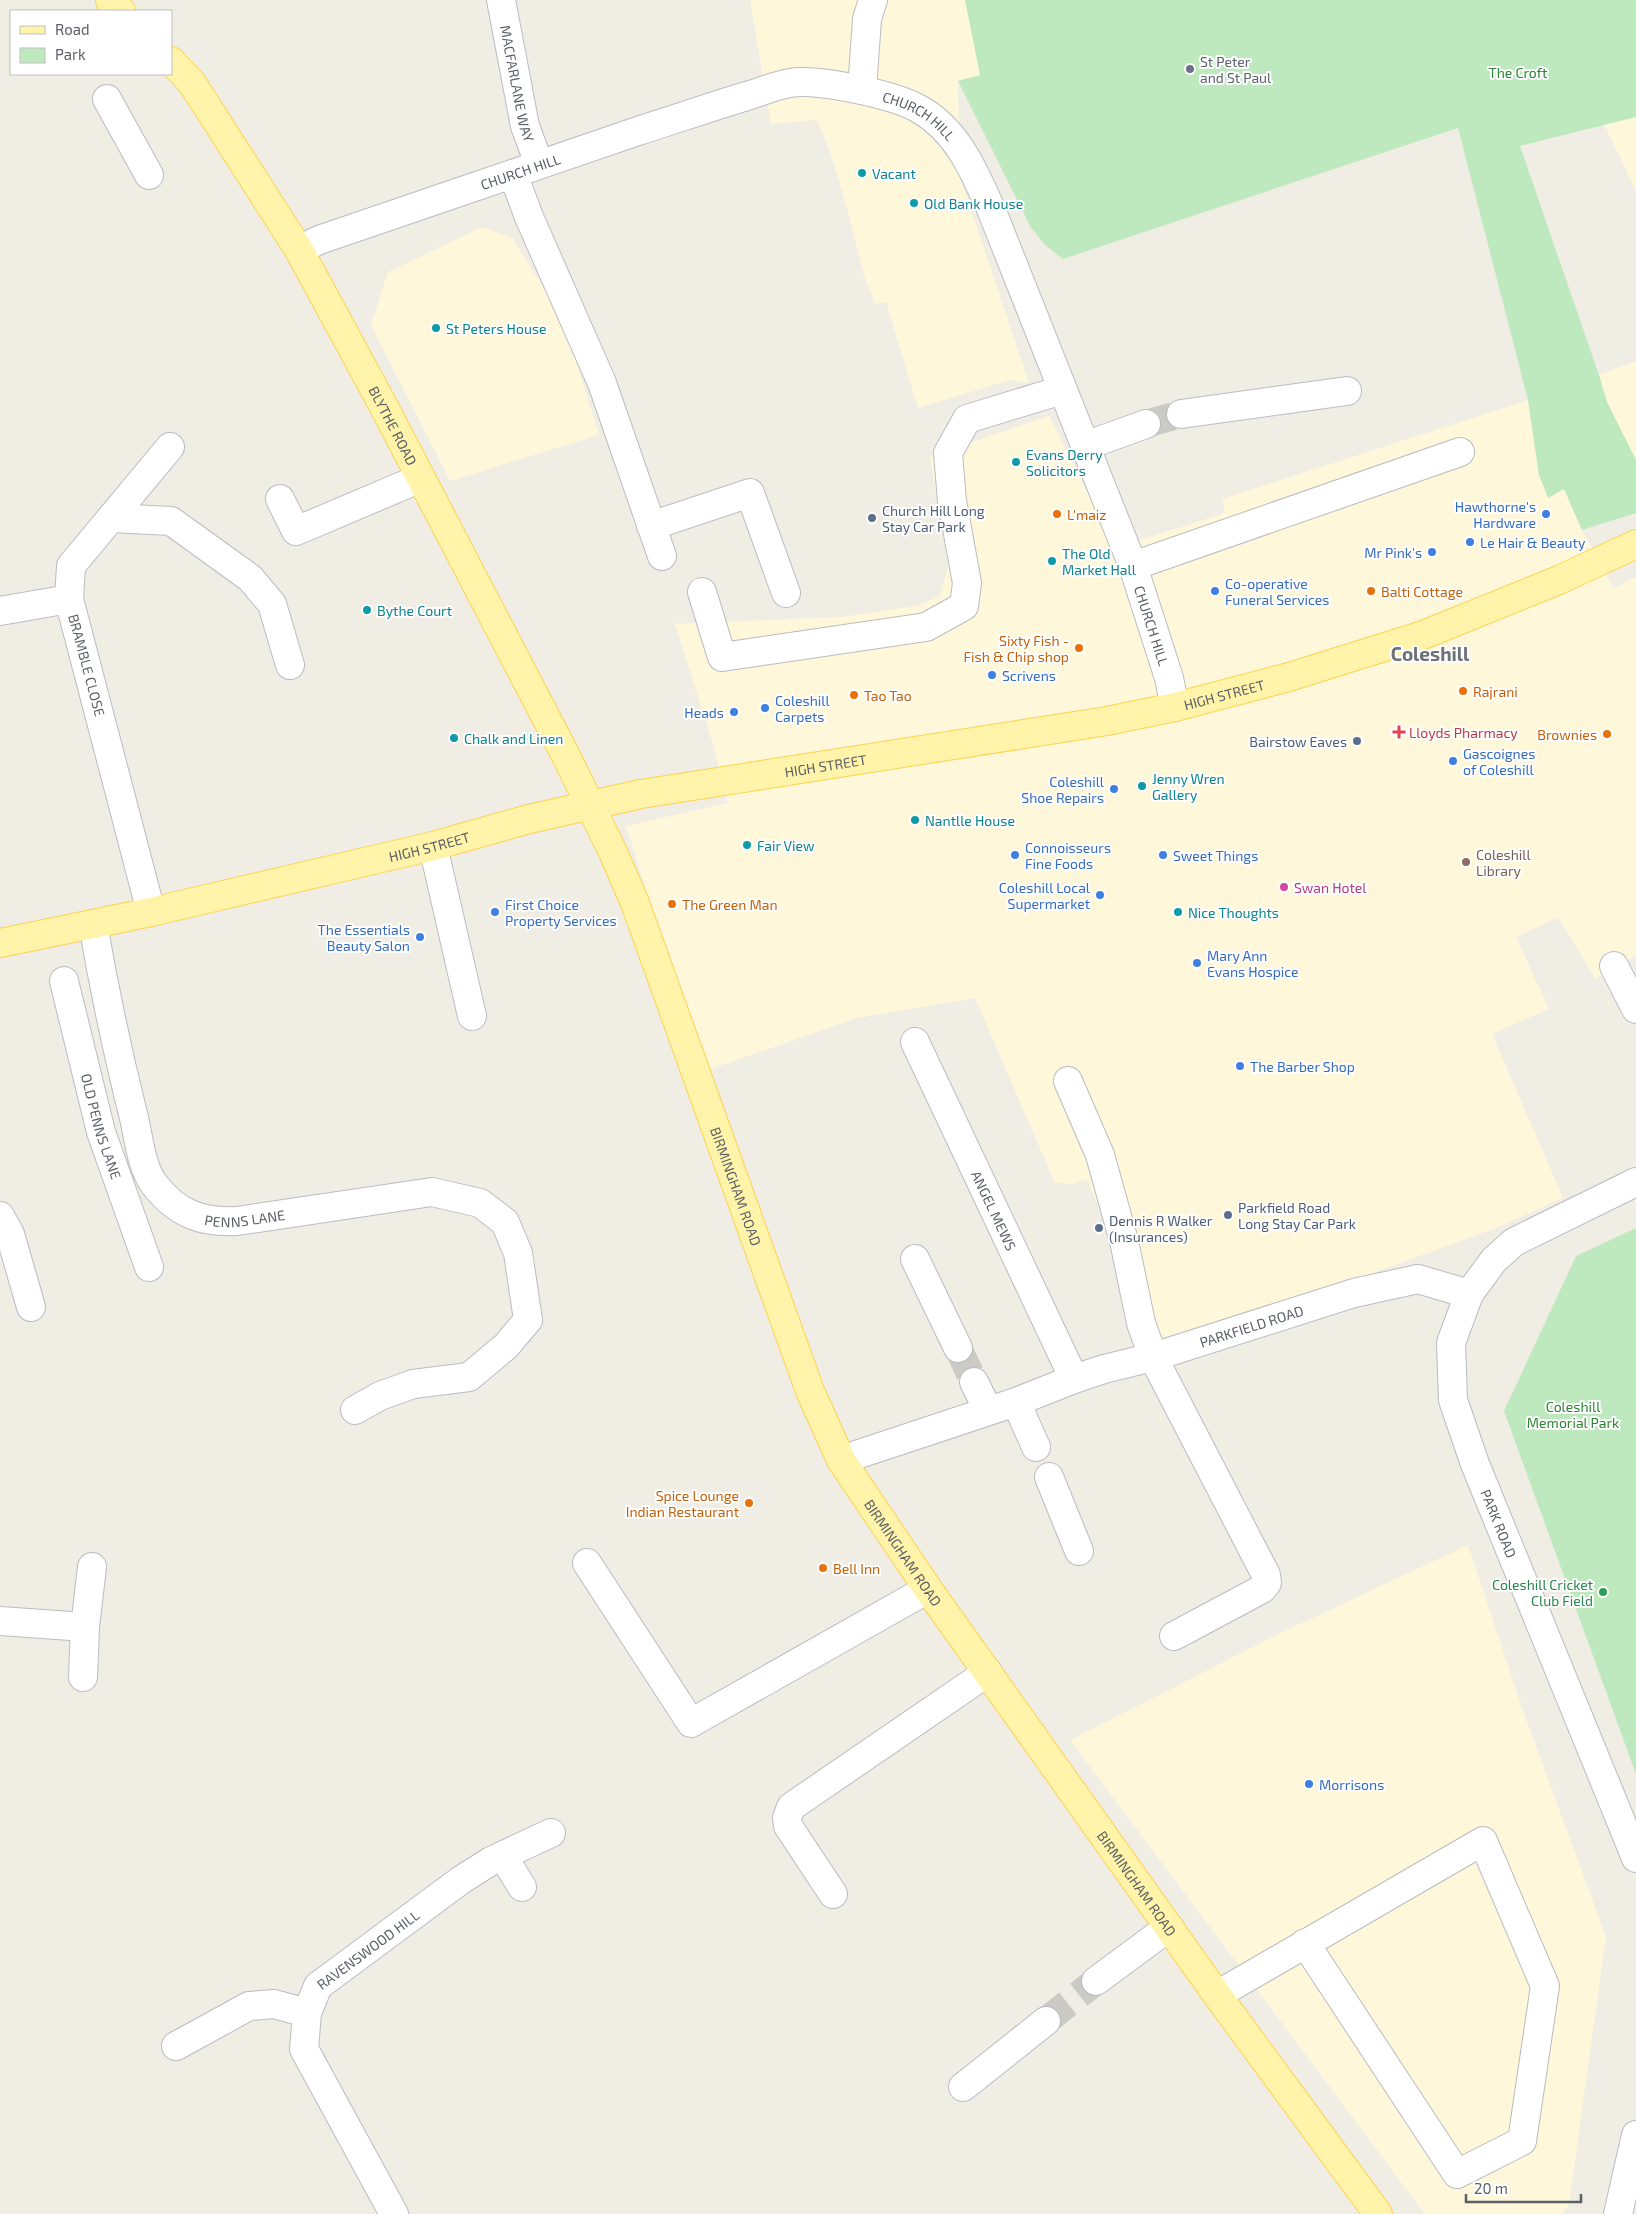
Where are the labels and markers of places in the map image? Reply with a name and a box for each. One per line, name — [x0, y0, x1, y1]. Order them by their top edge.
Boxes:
place label: St Peter and St Paul — [1200, 53, 1272, 86]
marker: St Peter and St Paul — [1184, 63, 1196, 75]
place label: Vacant — [872, 165, 916, 182]
marker: Vacant — [856, 167, 868, 179]
place label: Old Bank House — [924, 195, 1023, 212]
marker: Old Bank House — [908, 197, 920, 209]
place label: St Peters House — [446, 320, 547, 337]
marker: St Peters House — [430, 322, 442, 334]
place label: Evans Derry Solicitors — [1026, 446, 1103, 479]
marker: Evans Derry Solicitors — [1010, 456, 1022, 468]
place label: Hawthorne's Hardware — [1455, 498, 1536, 531]
place label: Church Hill Long Stay Car Park — [882, 502, 985, 535]
place label: L'maiz — [1067, 506, 1106, 523]
marker: L'maiz — [1051, 508, 1063, 520]
marker: Hawthorne's Hardware — [1540, 508, 1552, 520]
marker: Church Hill Long Stay Car Park — [866, 512, 878, 524]
place label: Le Hair & Beauty — [1480, 534, 1586, 551]
marker: Le Hair & Beauty — [1464, 536, 1476, 548]
place label: Mr Pink's — [1364, 544, 1422, 561]
place label: The Old Market Hall — [1062, 545, 1137, 578]
marker: Mr Pink's — [1426, 546, 1438, 558]
marker: The Old Market Hall — [1046, 555, 1058, 567]
place label: Co-operative Funeral Services — [1225, 575, 1329, 608]
place label: Balti Cottage — [1381, 583, 1463, 600]
marker: Co-operative Funeral Services — [1209, 585, 1221, 597]
marker: Balti Cottage — [1365, 585, 1377, 597]
place label: Bythe Court — [377, 602, 452, 619]
marker: Bythe Court — [361, 604, 373, 616]
place label: Sixty Fish - Fish & Chip shop — [964, 632, 1069, 665]
marker: Sixty Fish - Fish & Chip shop — [1073, 642, 1085, 654]
place label: Scrivens — [1002, 667, 1056, 684]
marker: Scrivens — [986, 669, 998, 681]
place label: Rajrani — [1473, 683, 1518, 700]
marker: Rajrani — [1457, 685, 1469, 697]
place label: Tao Tao — [864, 687, 912, 704]
marker: Tao Tao — [848, 689, 860, 701]
place label: Coleshill Carpets — [775, 692, 830, 725]
marker: Coleshill Carpets — [759, 702, 771, 714]
place label: Heads — [684, 704, 724, 721]
marker: Heads — [728, 706, 740, 718]
place label: Lloyds Pharmacy — [1409, 724, 1518, 741]
marker: Lloyds Pharmacy — [1393, 726, 1405, 738]
place label: Brownies — [1537, 726, 1597, 743]
marker: Brownies — [1601, 728, 1613, 740]
place label: Chalk and Linen — [464, 730, 563, 747]
marker: Chalk and Linen — [448, 732, 460, 744]
place label: Bairstow Eaves — [1249, 733, 1347, 750]
marker: Bairstow Eaves — [1351, 735, 1363, 747]
place label: Gascoignes of Coleshill — [1463, 745, 1535, 778]
marker: Gascoignes of Coleshill — [1447, 755, 1459, 767]
place label: Jenny Wren Gallery — [1152, 770, 1225, 803]
place label: Coleshill Shoe Repairs — [1021, 773, 1105, 806]
marker: Jenny Wren Gallery — [1136, 780, 1148, 792]
marker: Coleshill Shoe Repairs — [1108, 783, 1120, 795]
place label: Nantlle House — [925, 812, 1015, 829]
marker: Nantlle House — [909, 814, 921, 826]
place label: Fair View — [757, 837, 815, 854]
marker: Fair View — [741, 839, 753, 851]
place label: Connoisseurs Fine Foods — [1025, 839, 1111, 872]
place label: Coleshill Library — [1476, 846, 1531, 879]
place label: Sweet Things — [1173, 847, 1258, 864]
marker: Connoisseurs Fine Foods — [1009, 849, 1021, 861]
marker: Sweet Things — [1157, 849, 1169, 861]
marker: Coleshill Library — [1460, 856, 1472, 868]
place label: Coleshill Local Supermarket — [999, 879, 1091, 912]
place label: Swan Hotel — [1294, 879, 1367, 896]
marker: Swan Hotel — [1278, 881, 1290, 893]
marker: Coleshill Local Supermarket — [1094, 889, 1106, 901]
place label: First Choice Property Services — [505, 896, 617, 929]
place label: The Green Man — [682, 896, 778, 913]
marker: The Green Man — [666, 898, 678, 910]
place label: Nice Thoughts — [1188, 904, 1279, 921]
marker: First Choice Property Services — [489, 906, 501, 918]
marker: Nice Thoughts — [1172, 906, 1184, 918]
place label: The Essentials Beauty Salon — [318, 921, 410, 954]
marker: The Essentials Beauty Salon — [414, 931, 426, 943]
place label: Mary Ann Evans Hospice — [1207, 947, 1299, 980]
marker: Mary Ann Evans Hospice — [1191, 957, 1203, 969]
place label: The Barber Shop — [1250, 1058, 1355, 1075]
marker: The Barber Shop — [1234, 1060, 1246, 1072]
place label: Parkfield Road Long Stay Car Park — [1238, 1199, 1356, 1232]
marker: Parkfield Road Long Stay Car Park — [1222, 1209, 1234, 1221]
place label: Dennis R Walker (Insurances) — [1109, 1212, 1213, 1245]
marker: Dennis R Walker (Insurances) — [1093, 1222, 1105, 1234]
place label: Spice Lounge Indian Restaurant — [626, 1487, 739, 1520]
marker: Spice Lounge Indian Restaurant — [743, 1497, 755, 1509]
place label: Bell Inn — [833, 1560, 880, 1577]
marker: Bell Inn — [817, 1562, 829, 1574]
place label: Coleshill Cricket Club Field — [1492, 1576, 1593, 1609]
marker: Coleshill Cricket Club Field — [1597, 1586, 1609, 1598]
place label: Morrisons — [1319, 1776, 1384, 1793]
marker: Morrisons — [1303, 1778, 1315, 1790]

